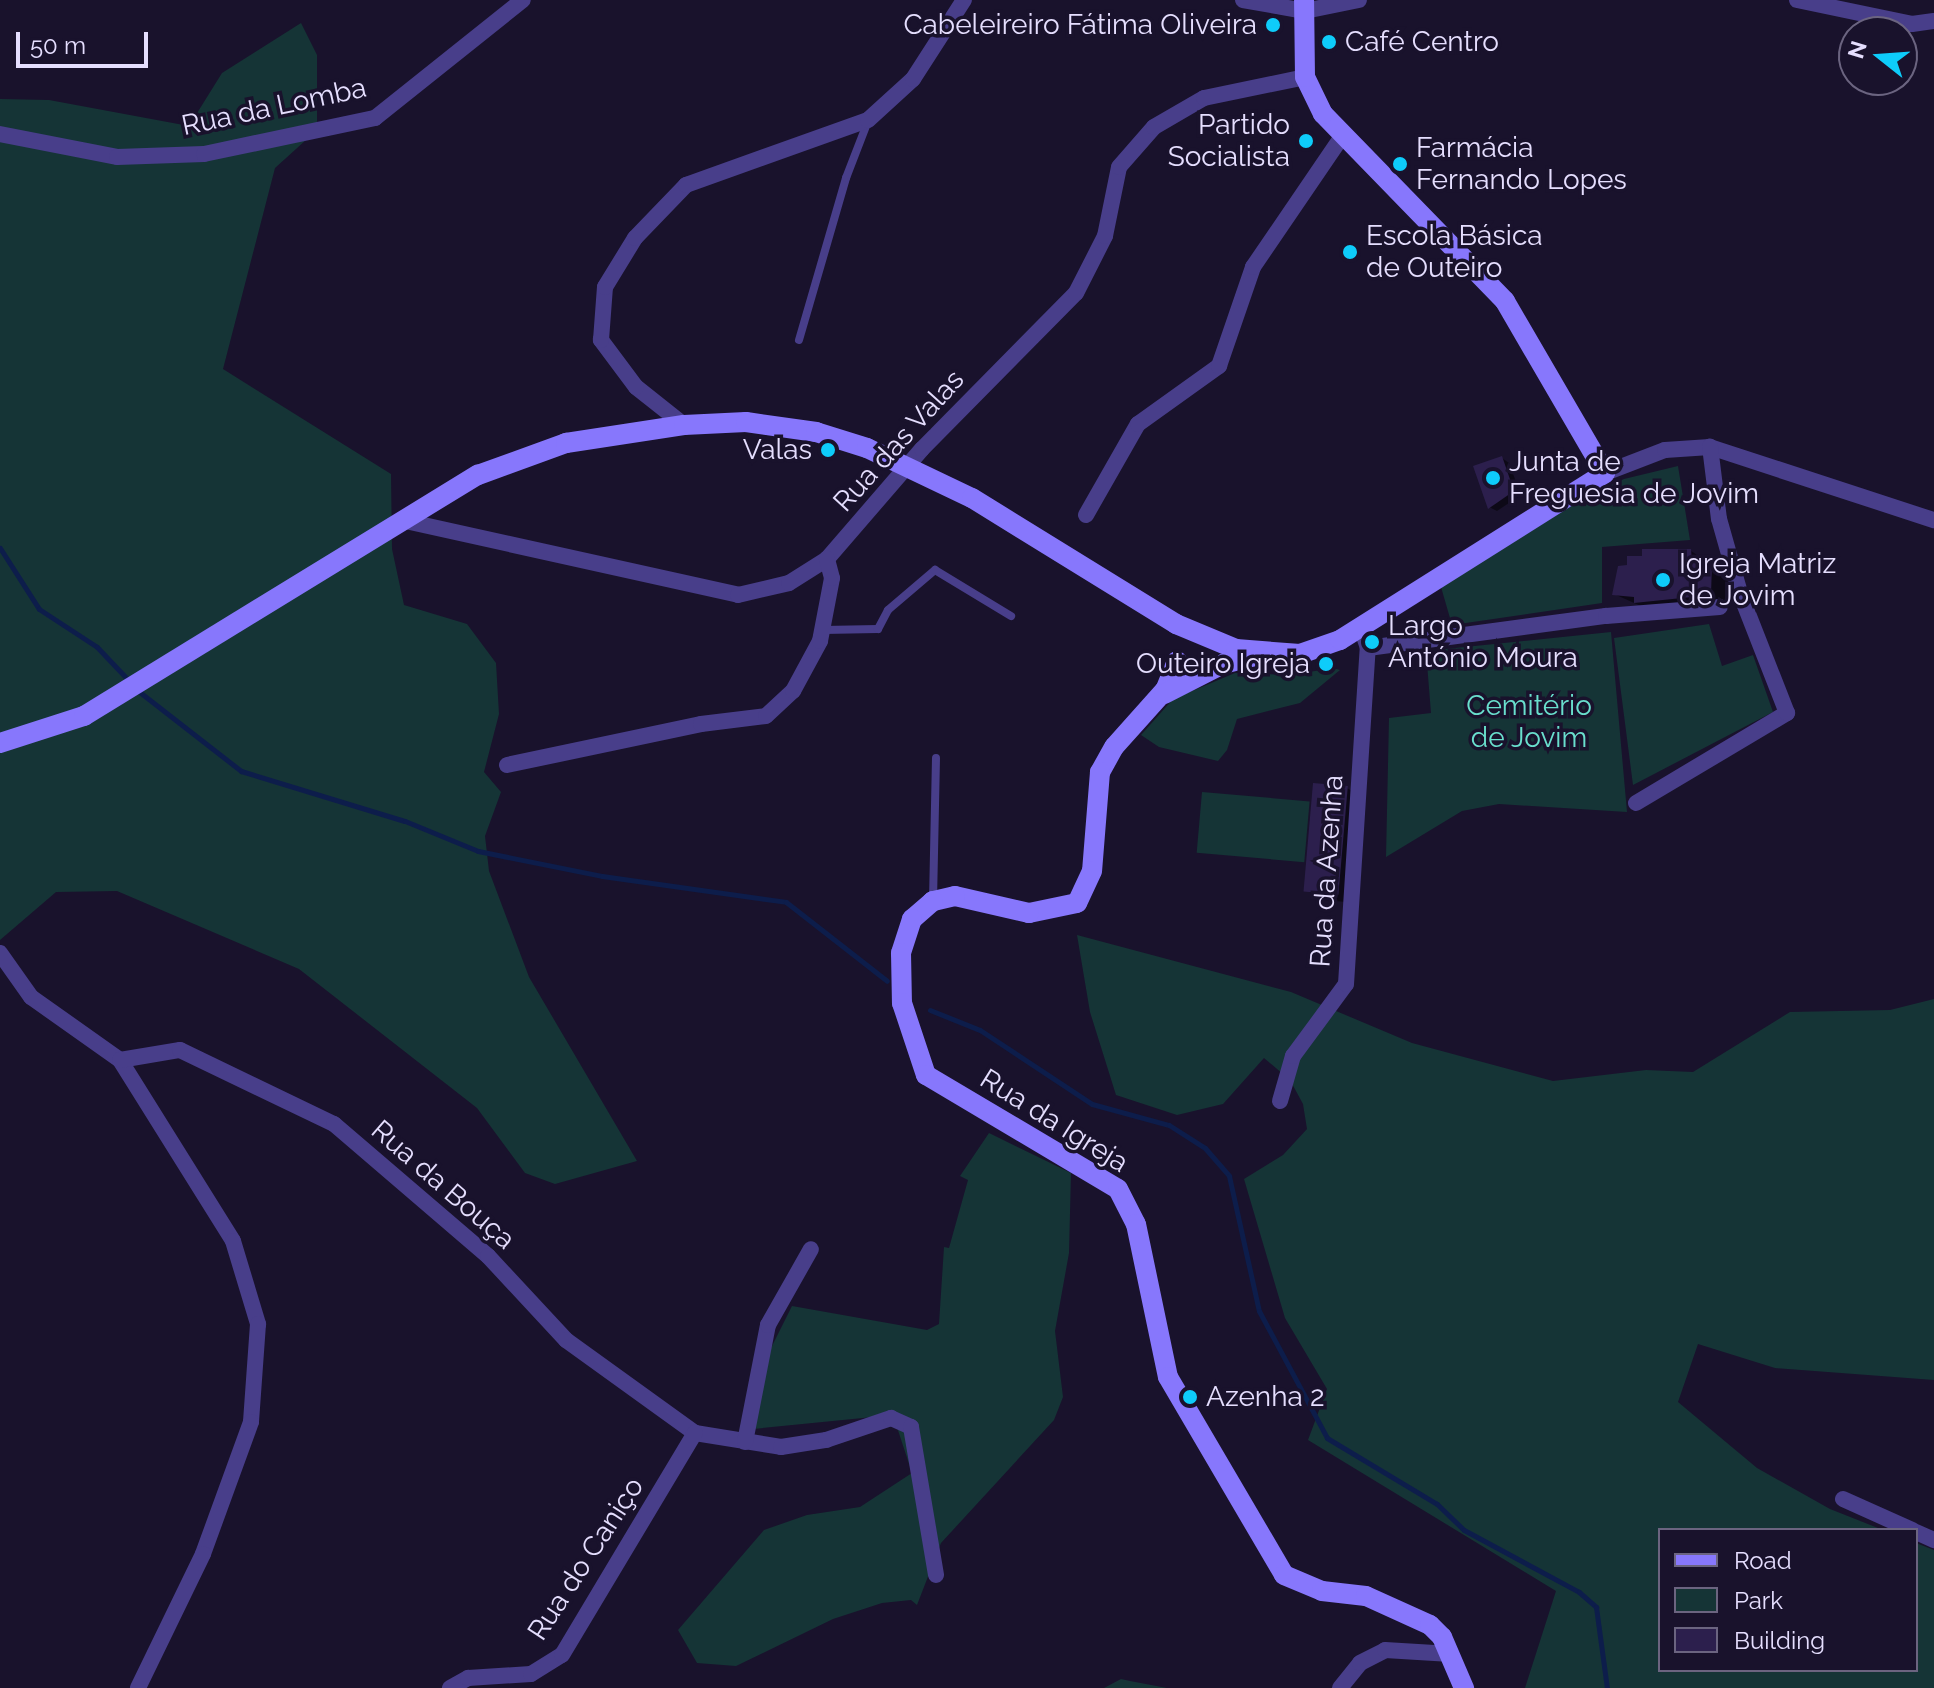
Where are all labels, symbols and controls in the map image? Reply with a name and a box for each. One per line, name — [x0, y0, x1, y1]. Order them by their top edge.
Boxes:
place label: Cabeleireiro Fátima Oliveira — [903, 8, 1257, 42]
scale bar — [20, 16, 152, 66]
marker: Cabeleireiro Fátima Oliveira — [1264, 16, 1282, 34]
north arrow — [1838, 16, 1918, 96]
place label: Café Centro — [1345, 25, 1499, 59]
text: 50 m — [30, 31, 86, 60]
marker: Café Centro — [1320, 33, 1338, 51]
text: N — [1842, 38, 1872, 61]
street label: Rua da Lomba — [179, 71, 369, 143]
place label: Partido Socialista — [1168, 108, 1290, 174]
place label: Farmácia Fernando Lopes — [1416, 131, 1627, 197]
marker: Partido Socialista — [1297, 132, 1315, 150]
marker: Farmácia Fernando Lopes — [1391, 155, 1409, 173]
place label: Escola Básica de Outeiro — [1366, 219, 1543, 285]
marker: Escola Básica de Outeiro — [1341, 243, 1359, 261]
street label: Rua das Valas — [826, 363, 972, 519]
place label: Valas — [743, 433, 812, 467]
marker: Valas — [819, 441, 837, 459]
place label: Junta de Freguesia de Jovim — [1509, 445, 1760, 511]
marker: Junta de Freguesia de Jovim — [1484, 469, 1502, 487]
place label: Igreja Matriz de Jovim — [1679, 547, 1836, 613]
marker: Igreja Matriz de Jovim — [1654, 571, 1672, 589]
place label: Largo António Moura — [1388, 609, 1578, 675]
marker: Largo António Moura — [1363, 633, 1381, 651]
place label: Outeiro Igreja — [1136, 647, 1310, 681]
marker: Outeiro Igreja — [1317, 655, 1335, 673]
park label: Cemitério de Jovim — [1466, 689, 1592, 755]
street label: Rua da Azenha — [1303, 773, 1351, 969]
street label: Rua da Igreja — [974, 1062, 1134, 1180]
street label: Rua da Bouça — [364, 1113, 522, 1257]
place label: Azenha 2 — [1206, 1380, 1324, 1414]
marker: Azenha 2 — [1181, 1388, 1199, 1406]
street label: Rua do Caniço — [521, 1471, 651, 1647]
legend — [1658, 1528, 1918, 1672]
text: Road — [1734, 1546, 1792, 1575]
text: Park — [1734, 1586, 1783, 1615]
text: Building — [1734, 1626, 1825, 1655]

